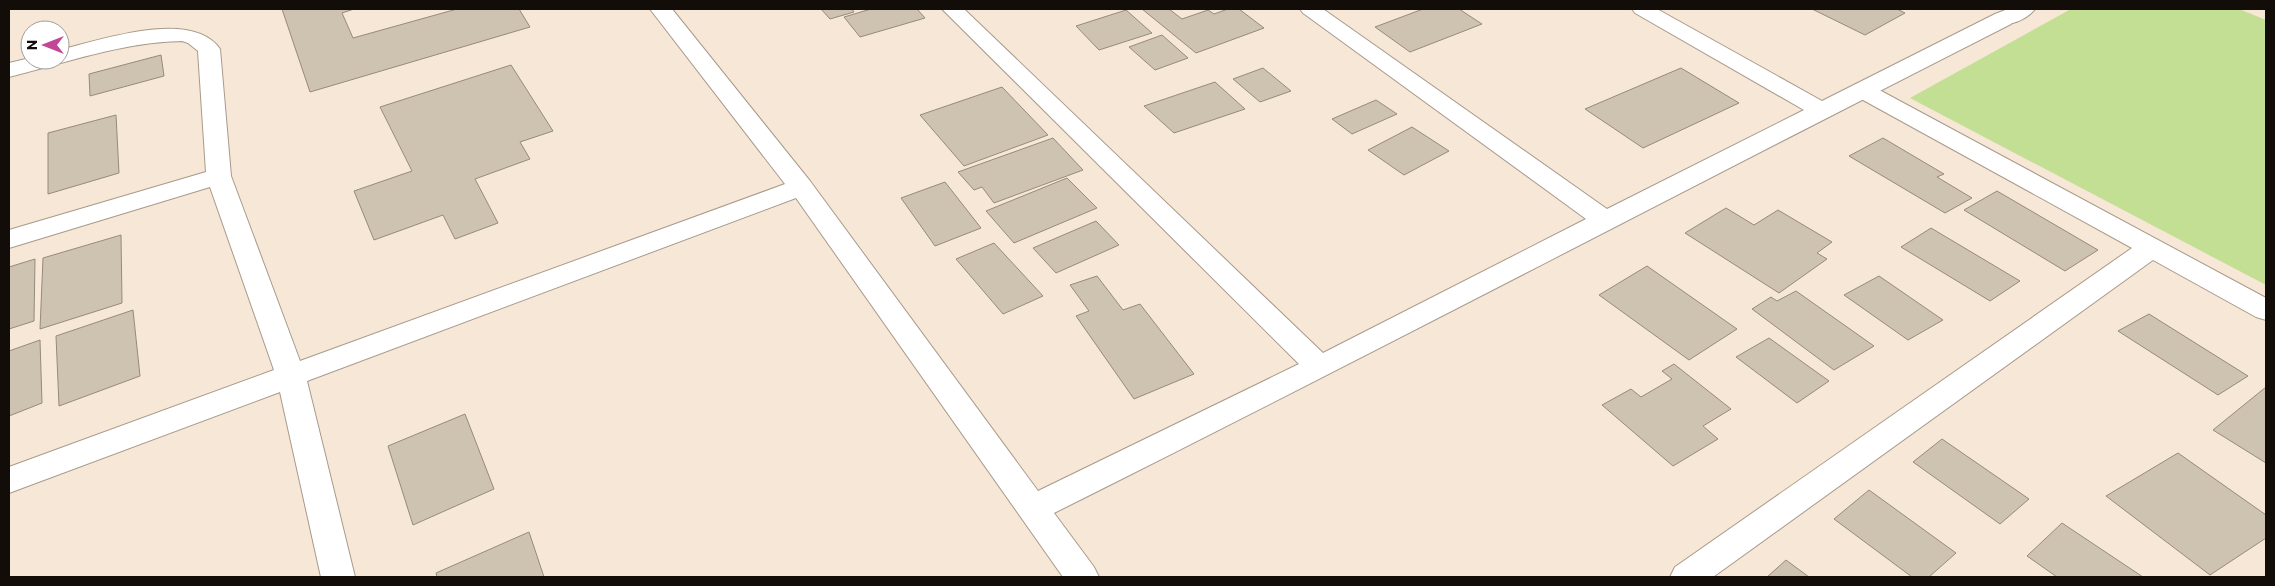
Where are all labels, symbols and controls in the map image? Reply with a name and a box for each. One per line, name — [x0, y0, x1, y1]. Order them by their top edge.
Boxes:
north arrow — [20, 20, 70, 70]
text: N — [23, 40, 40, 50]

